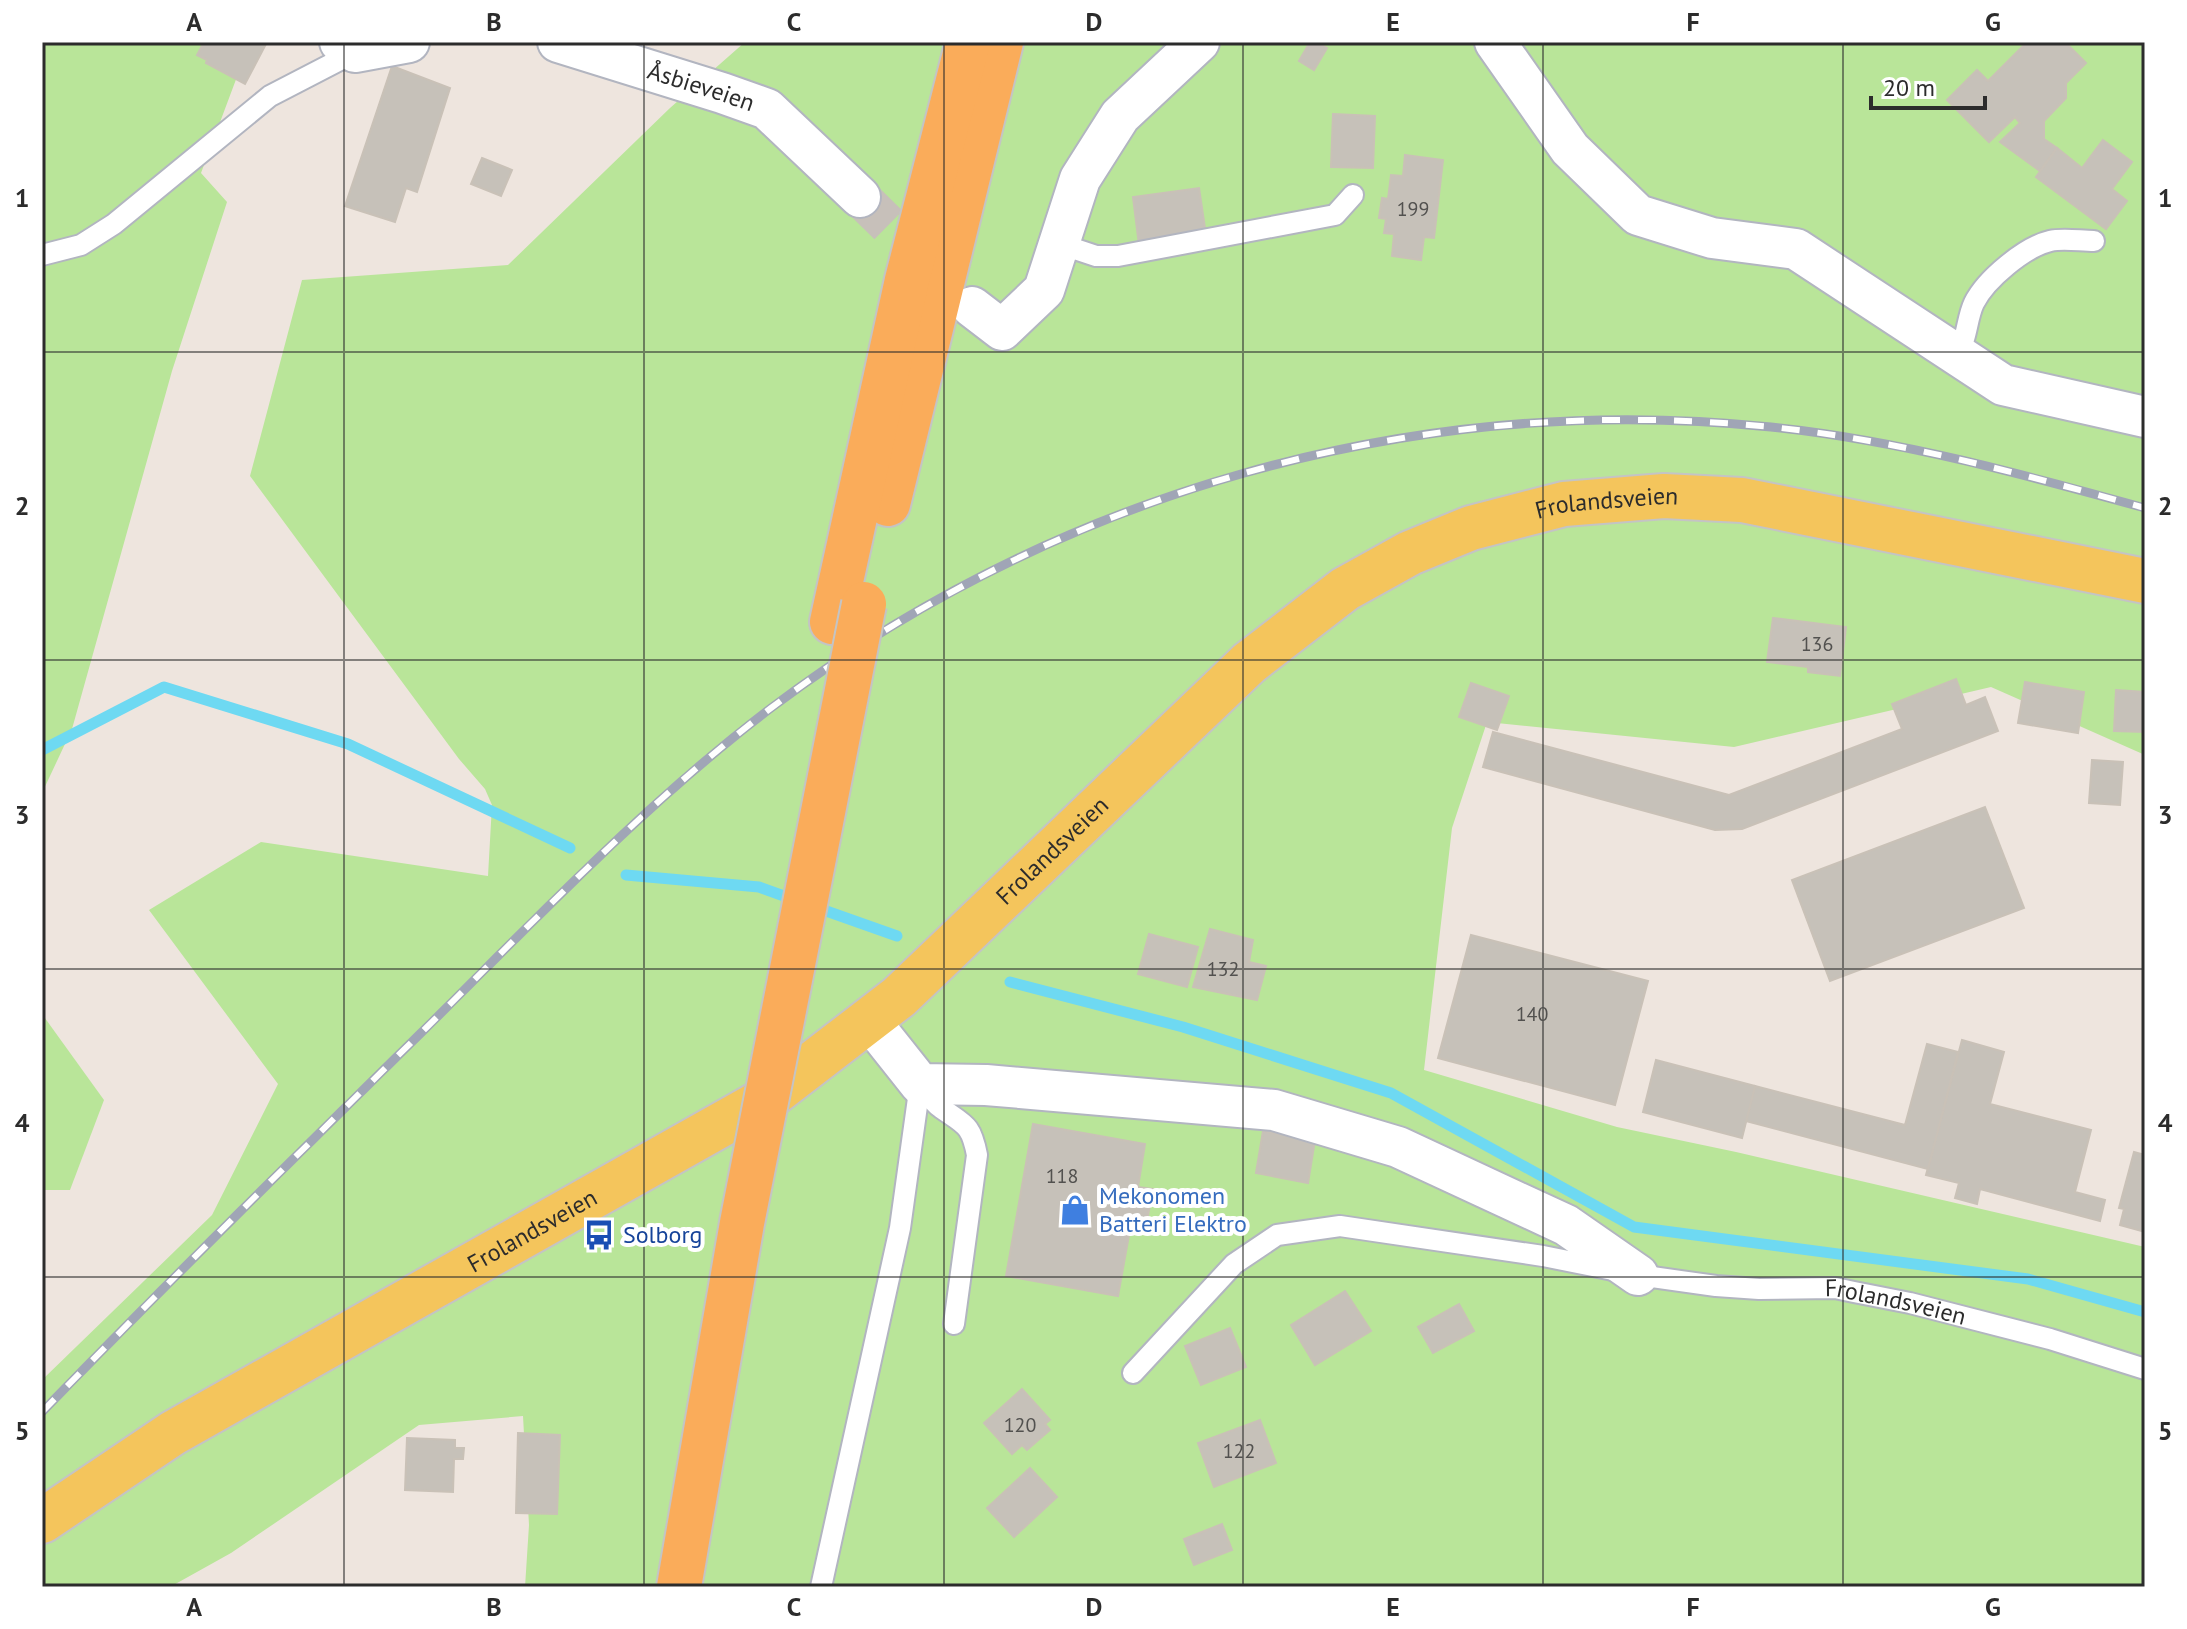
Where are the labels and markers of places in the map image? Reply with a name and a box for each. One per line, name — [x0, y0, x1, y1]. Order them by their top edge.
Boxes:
place label: Mekonomen Batteri Elektro — [1099, 1180, 1247, 1239]
shop icon: Mekonomen Batteri Elektro — [1058, 1193, 1092, 1227]
bus stop icon: Solborg — [582, 1218, 616, 1252]
place label: Solborg — [623, 1219, 703, 1250]

